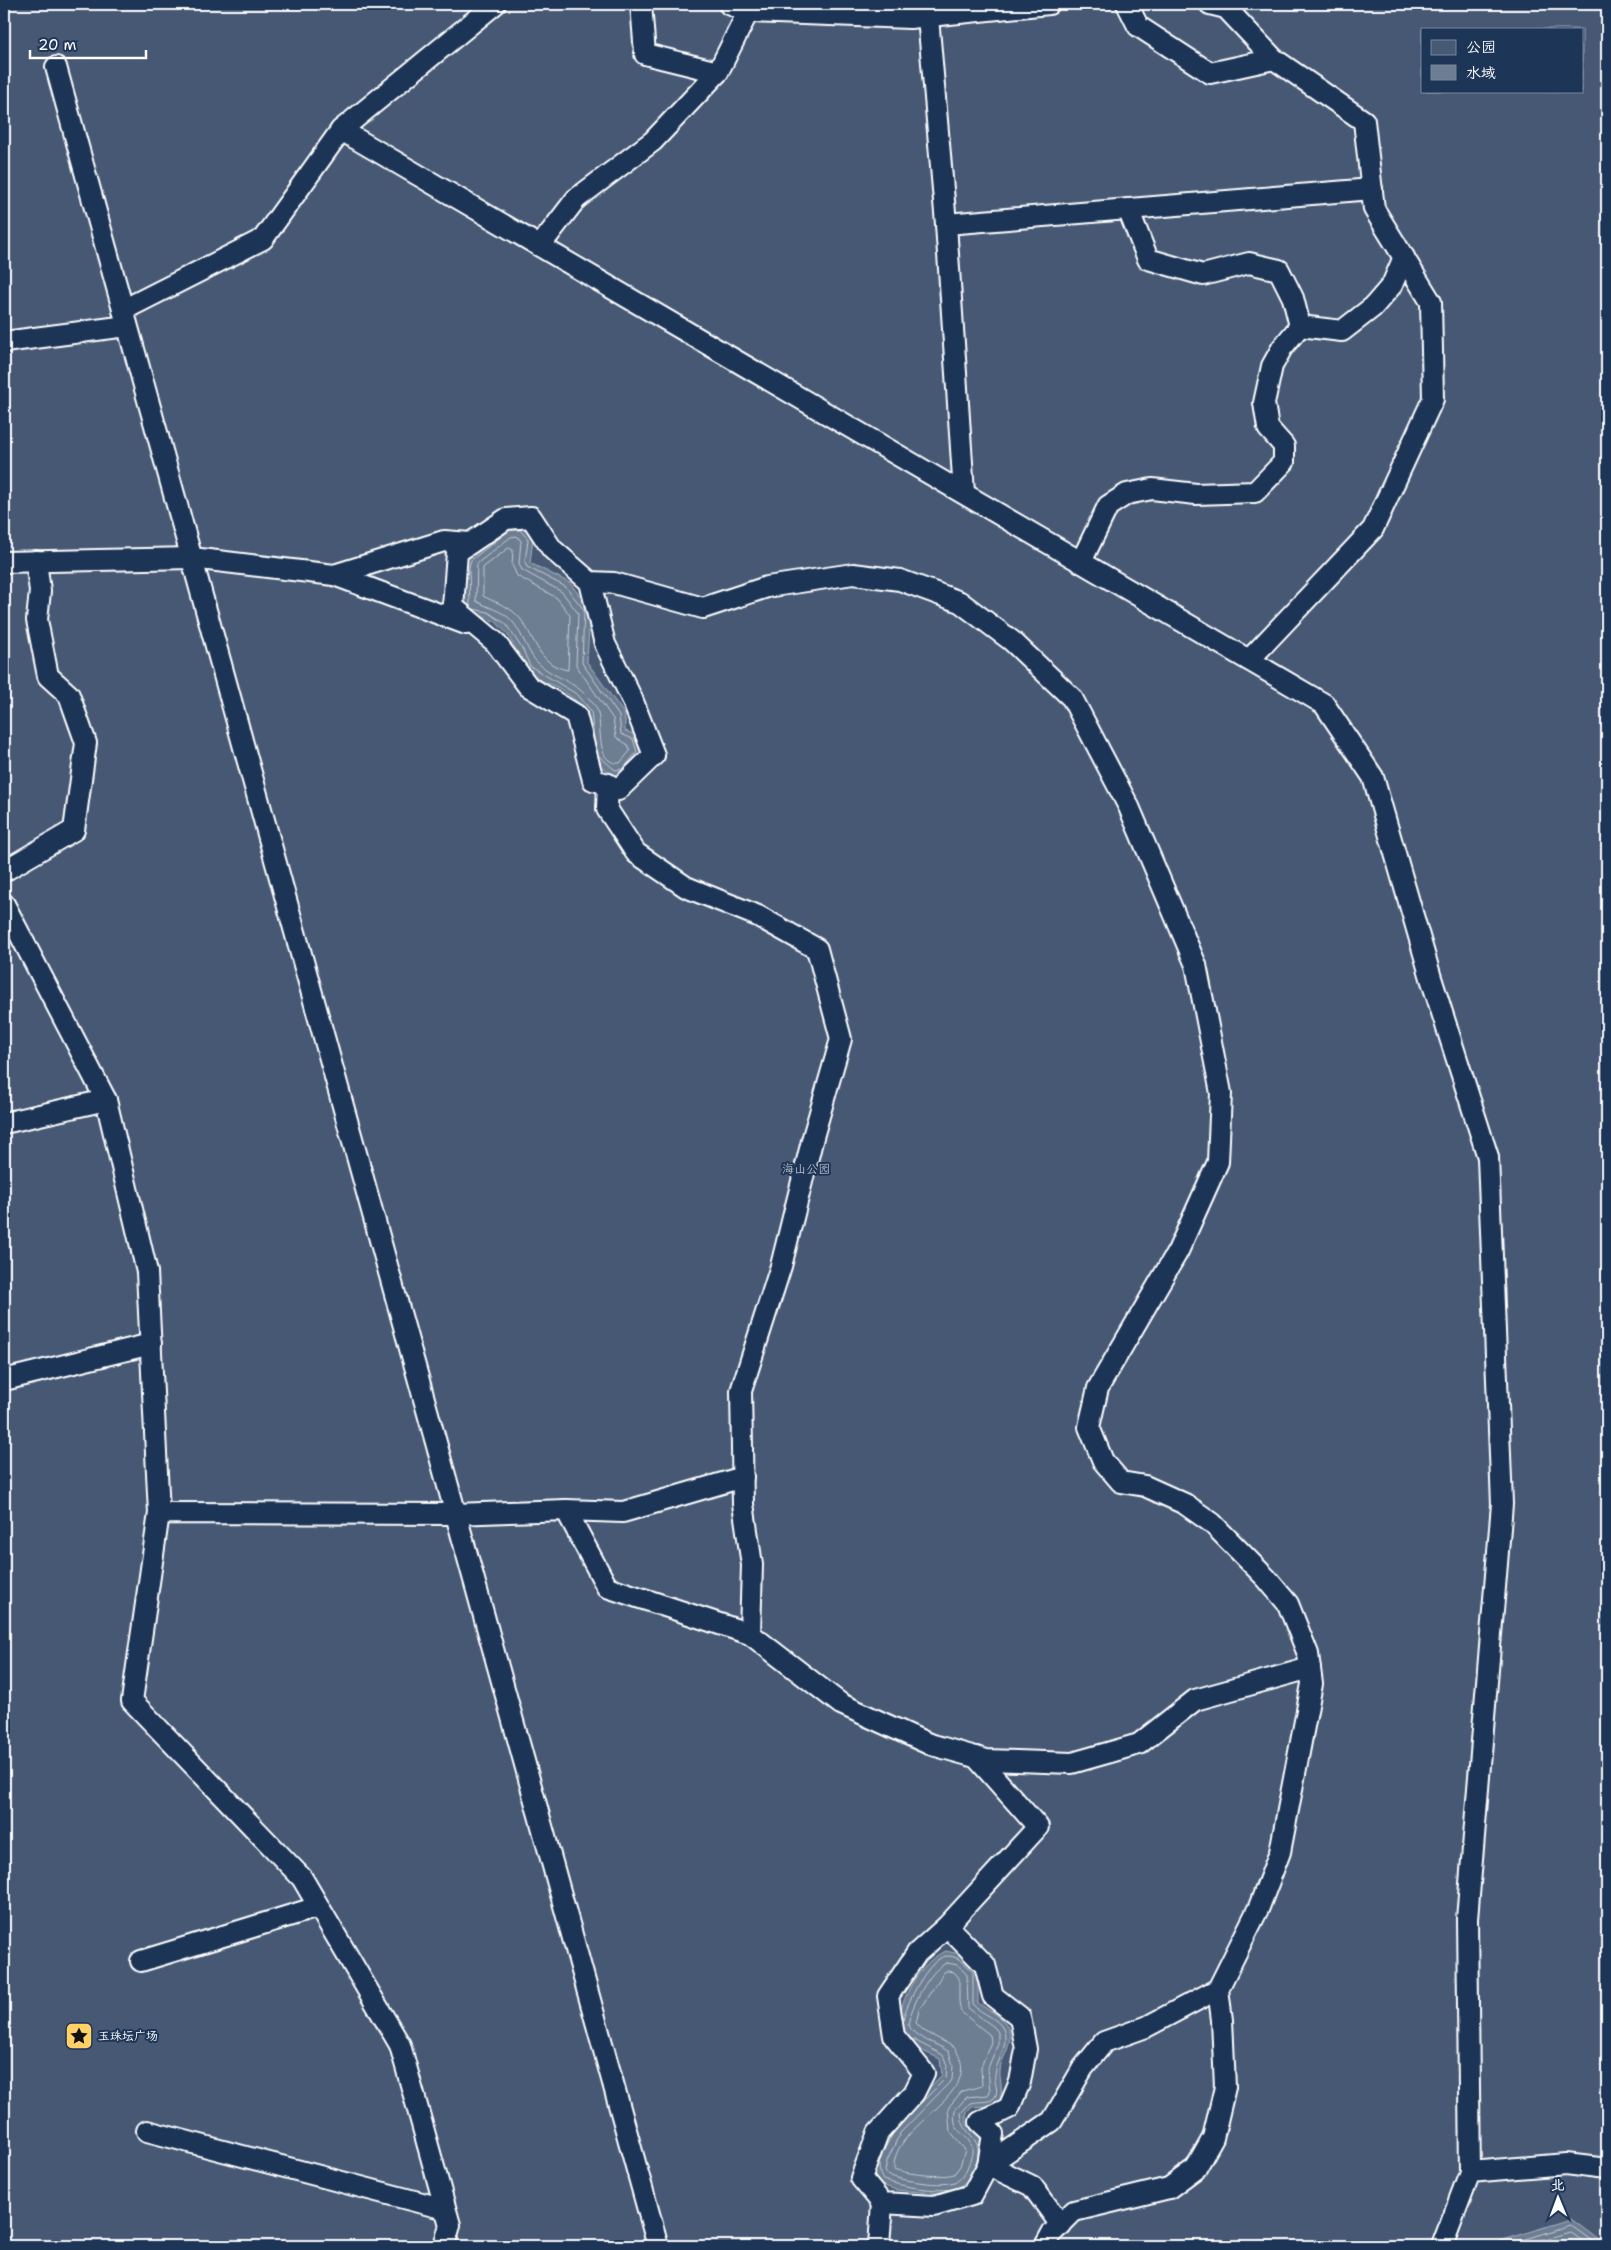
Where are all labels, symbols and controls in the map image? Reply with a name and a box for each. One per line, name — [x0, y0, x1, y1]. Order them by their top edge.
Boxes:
scale bar — [30, 28, 146, 60]
legend — [1421, 28, 1584, 92]
text: 20 m — [38, 35, 77, 55]
text: 公园 — [1466, 37, 1496, 57]
text: 水域 — [1466, 63, 1496, 83]
park label: 海山公园 — [782, 1161, 830, 1177]
place icon: 玉珠坛广场 — [64, 2021, 94, 2051]
place label: 玉珠坛广场 — [98, 2028, 158, 2044]
north arrow — [1534, 2172, 1584, 2222]
text: 北 — [1551, 2176, 1565, 2194]

